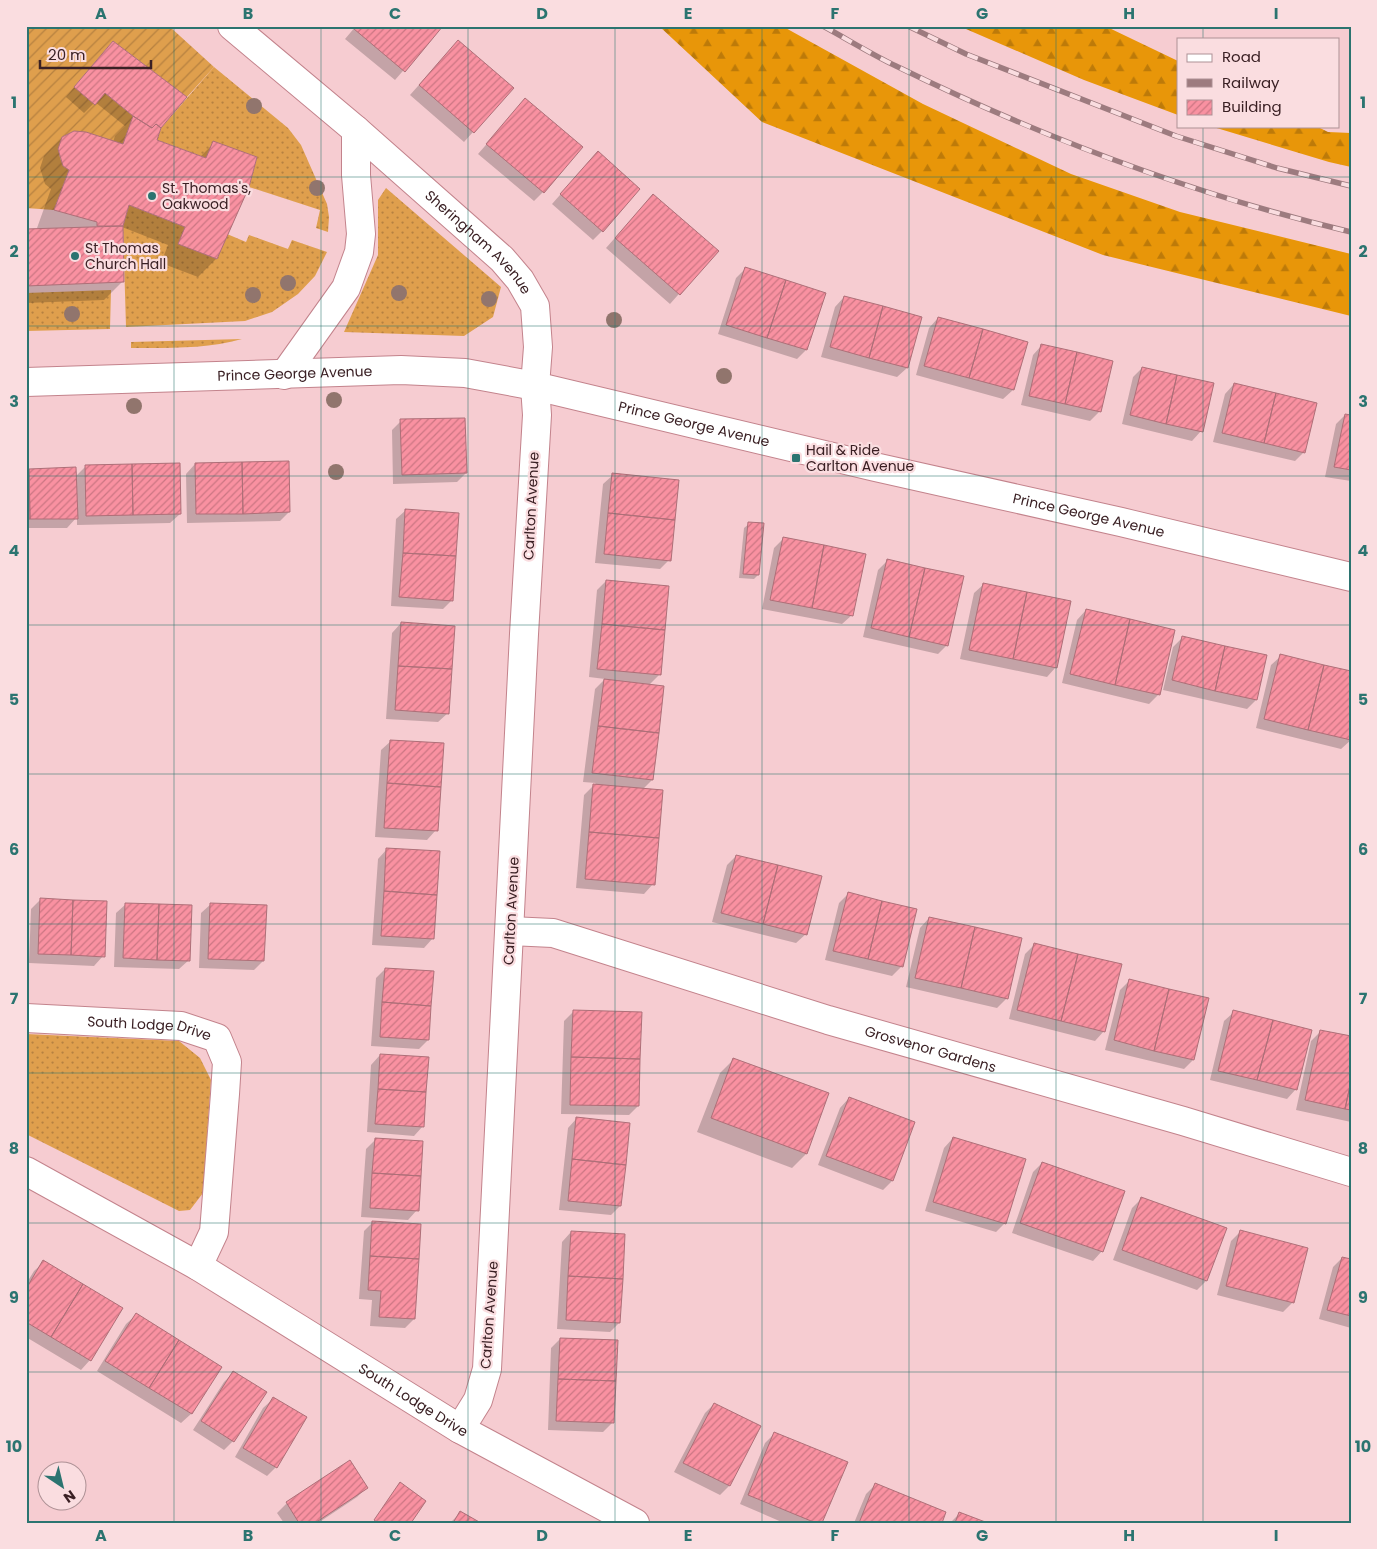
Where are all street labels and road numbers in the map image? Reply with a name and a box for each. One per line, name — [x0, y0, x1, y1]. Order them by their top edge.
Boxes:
street label: Sheringham Avenue — [421, 185, 536, 298]
street label: Prince George Avenue — [217, 361, 373, 386]
street label: Prince George Avenue — [616, 396, 772, 452]
street label: Carlton Avenue — [518, 451, 544, 561]
street label: Prince George Avenue — [1011, 488, 1167, 542]
street label: Carlton Avenue — [498, 856, 524, 966]
street label: South Lodge Drive — [87, 1011, 214, 1046]
street label: Grosvenor Gardens — [862, 1021, 999, 1077]
street label: Carlton Avenue — [475, 1260, 503, 1370]
street label: South Lodge Drive — [355, 1358, 472, 1442]

